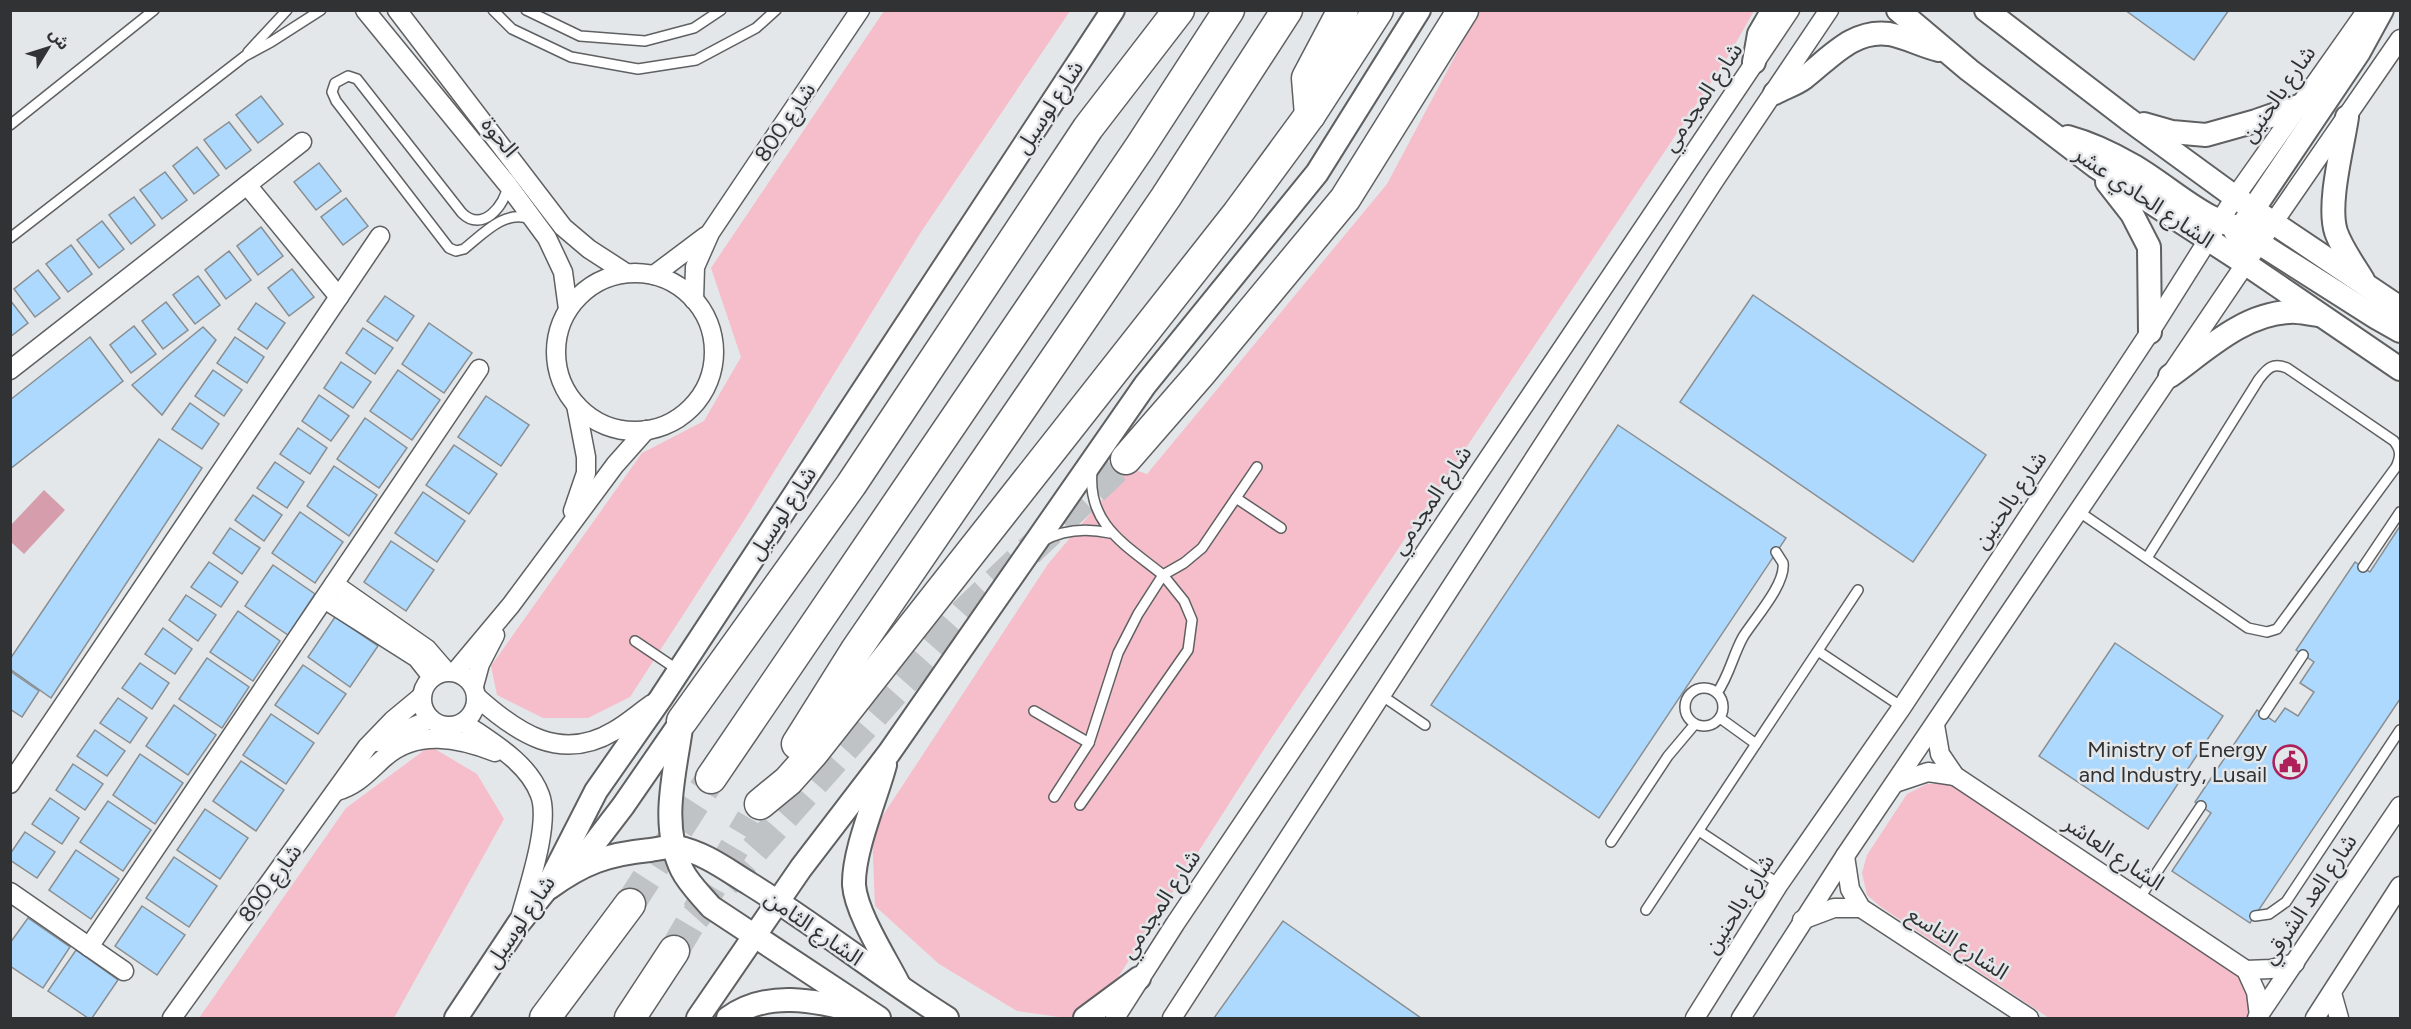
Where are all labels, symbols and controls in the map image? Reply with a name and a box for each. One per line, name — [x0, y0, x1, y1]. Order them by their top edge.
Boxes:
north arrow — [18, 18, 78, 78]
text: ش — [45, 25, 74, 54]
street label: شارع المجدمي — [1656, 37, 1751, 158]
street label: شارع بالحنين — [2235, 40, 2324, 149]
street label: شارع لوسيل — [1009, 55, 1092, 160]
street label: شارع 800 — [749, 77, 824, 169]
street label: الحوة — [476, 111, 524, 163]
street label: الشارع الحادي عشر — [2066, 140, 2219, 256]
street label: شارع المجدمي — [1385, 440, 1480, 561]
street label: شارع بالحنين — [1967, 446, 2055, 556]
street label: شارع لوسيل — [742, 461, 825, 566]
place label: Ministry of Energy and Industry, Lusail — [2079, 736, 2267, 788]
public building icon: Ministry of Energy and Industry, Lusail — [2272, 744, 2308, 780]
street label: الشارع العاشر — [2056, 809, 2169, 899]
street label: شارع العد الشرقي — [2255, 829, 2365, 971]
street label: شارع 800 — [233, 839, 310, 929]
street label: شارع المجدمي — [1114, 844, 1209, 965]
street label: شارع بالحنين — [1698, 849, 1783, 960]
street label: شارع لوسيل — [479, 871, 563, 975]
street label: الشارع الثامن — [758, 884, 868, 974]
street label: الشارع التاسع — [1901, 900, 2014, 988]

